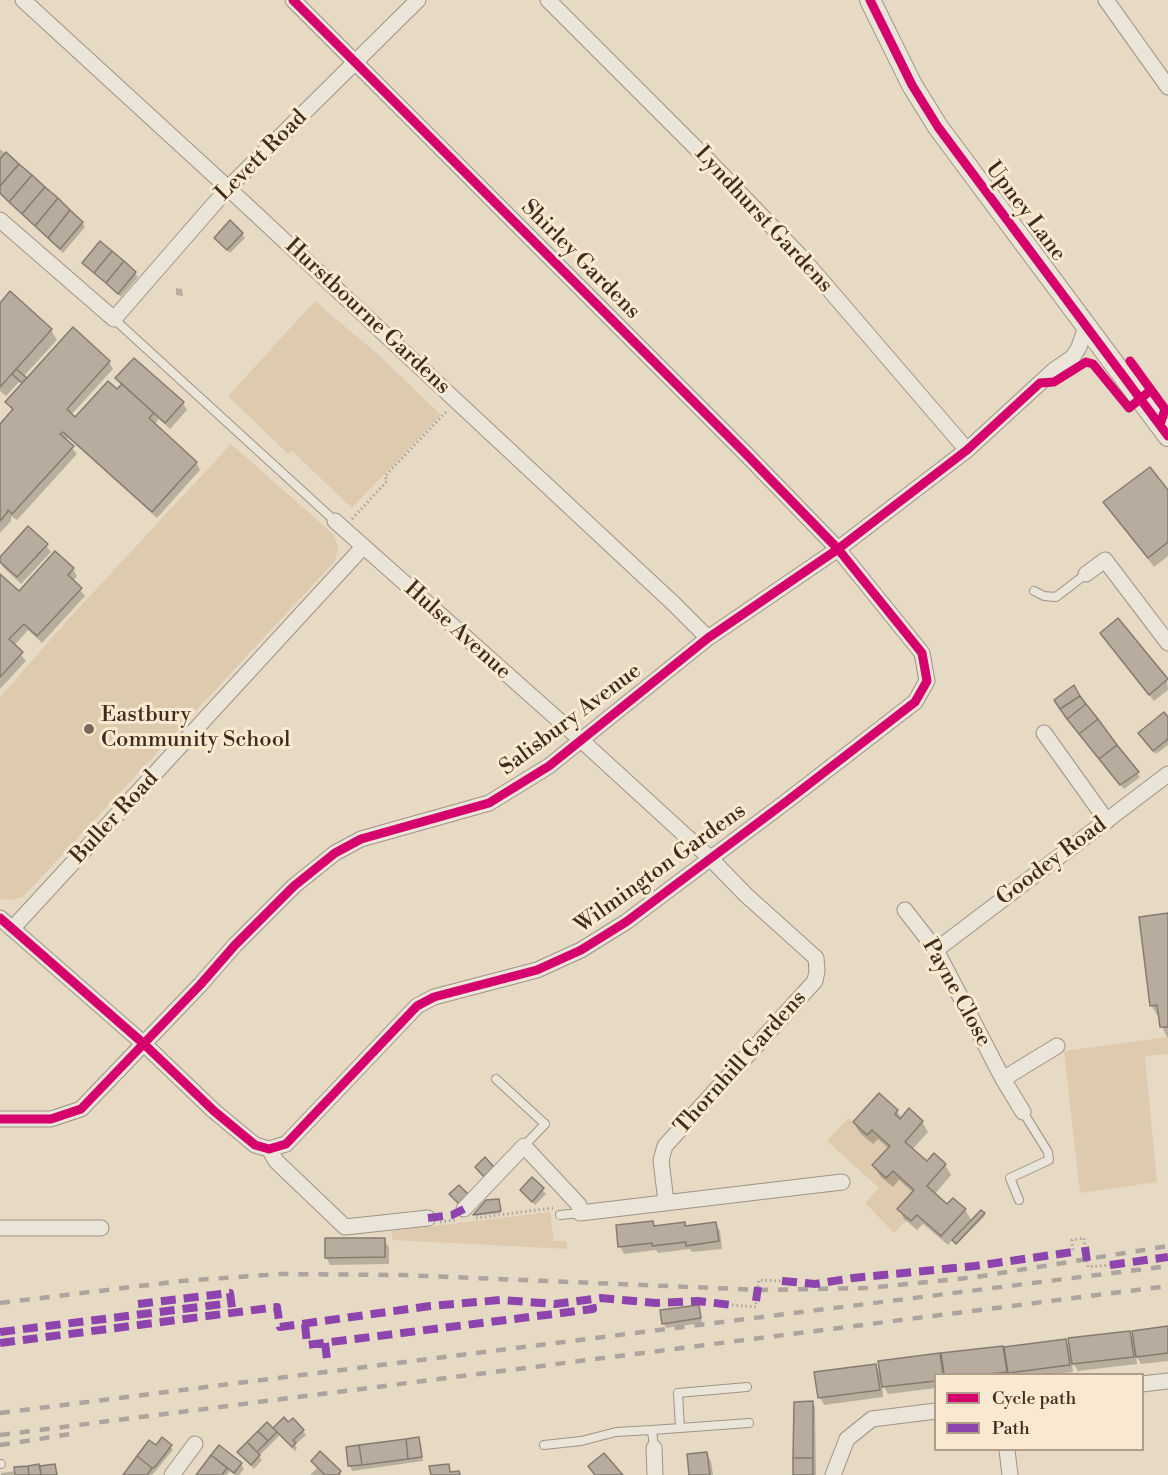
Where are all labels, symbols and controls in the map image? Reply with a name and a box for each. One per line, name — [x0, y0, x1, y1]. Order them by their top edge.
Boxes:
street label: Levett Road — [211, 105, 313, 207]
street label: Lyndhurst Gardens — [688, 141, 838, 299]
street label: Upney Lane — [979, 157, 1071, 267]
street label: Shirley Gardens — [515, 195, 645, 325]
street label: Hurstbourne Gardens — [279, 233, 455, 401]
street label: Hulse Avenue — [398, 576, 516, 686]
street label: Salisbury Avenue — [495, 658, 647, 782]
place label: Eastbury Community School — [101, 703, 291, 754]
marker: Eastbury Community School — [82, 722, 96, 736]
street label: Buller Road — [65, 766, 165, 870]
street label: Wilmington Gardens — [571, 798, 751, 940]
street label: Goodey Road — [992, 812, 1112, 912]
street label: Payne Close — [916, 935, 996, 1051]
street label: Thornhill Gardens — [669, 986, 813, 1140]
legend — [934, 1373, 1144, 1451]
text: Cycle path — [992, 1387, 1076, 1410]
text: Path — [992, 1417, 1030, 1440]

